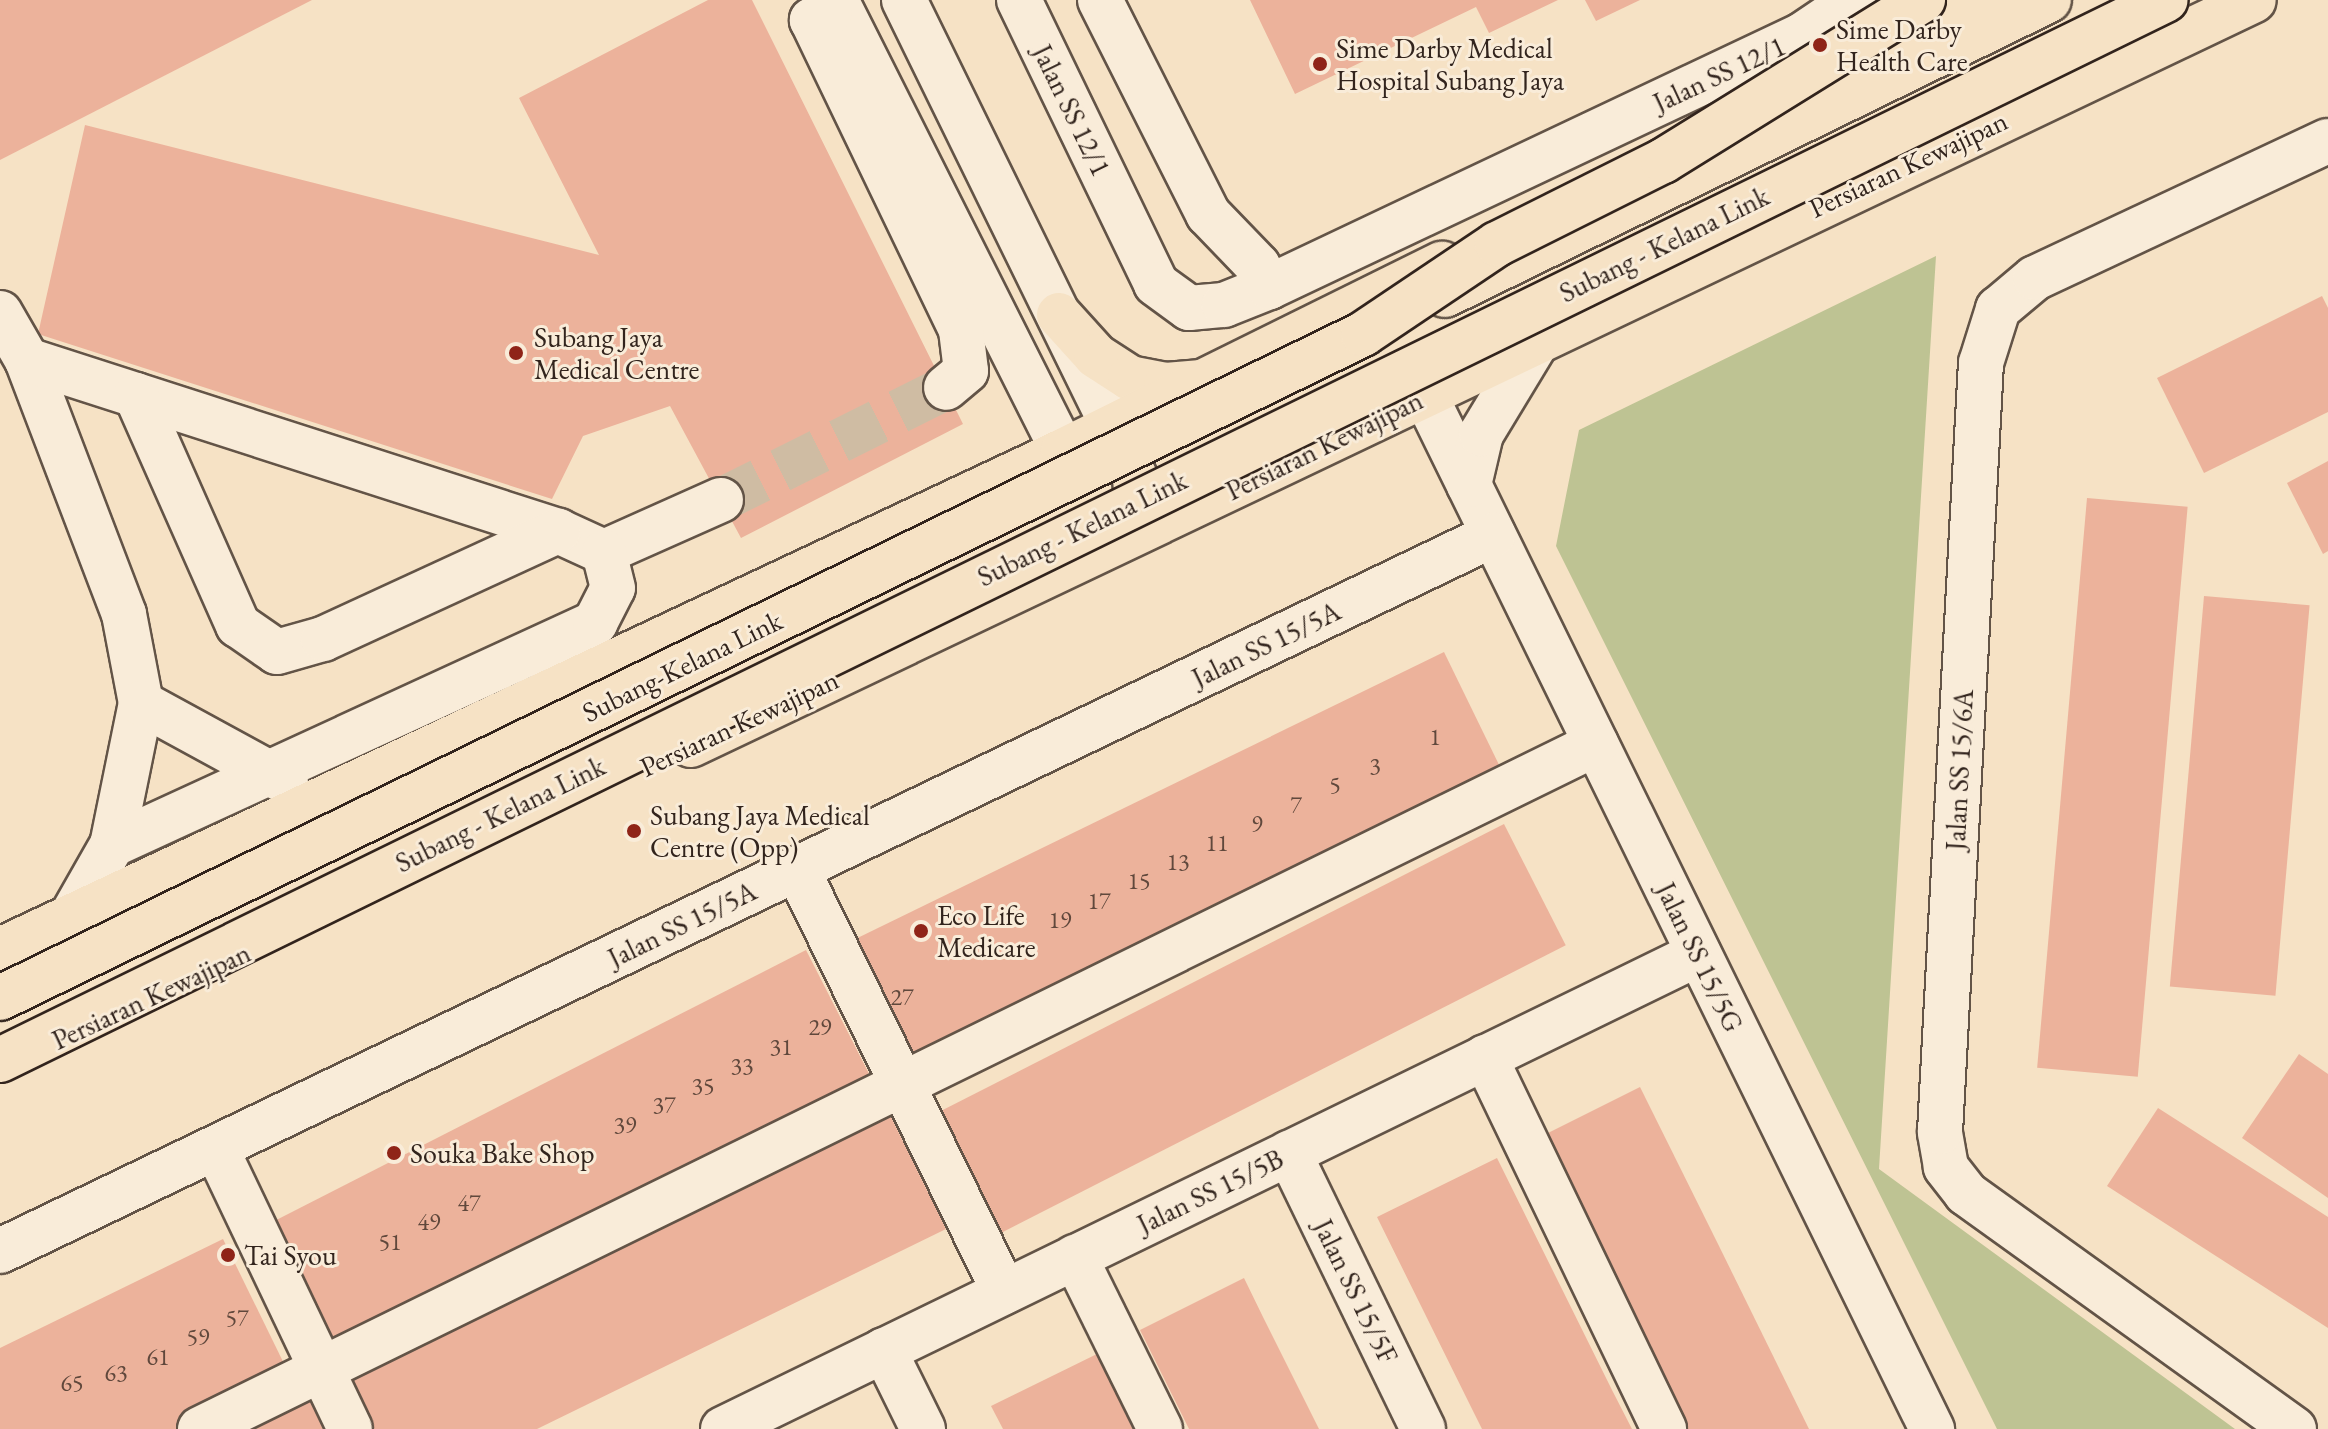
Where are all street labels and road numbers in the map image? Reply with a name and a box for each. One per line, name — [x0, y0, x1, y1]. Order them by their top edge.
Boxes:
street label: Jalan SS 12/1 — [1648, 29, 1790, 119]
street label: Jalan SS 12/1 — [1026, 39, 1118, 181]
street label: Persiaran Kewajipan — [1803, 103, 2013, 225]
street label: Subang - Kelana Link — [1554, 179, 1774, 309]
street label: Persiaran Kewajipan — [1220, 383, 1428, 507]
street label: Subang - Kelana Link — [972, 463, 1192, 593]
street label: Jalan SS 15/5A — [1186, 594, 1346, 694]
street label: Subang-Kelana Link — [577, 603, 787, 729]
street label: Persiaran Kewajipan — [634, 662, 844, 784]
street label: Jalan SS 15/6A — [1938, 688, 1980, 852]
street label: Subang - Kelana Link — [390, 749, 610, 879]
street label: Jalan SS 15/5A — [602, 874, 762, 974]
street label: Jalan SS 15/5G — [1649, 877, 1751, 1037]
street label: Persiaran Kewajipan — [46, 935, 256, 1057]
street label: Jalan SS 15/5B — [1131, 1141, 1289, 1241]
street label: Jalan SS 15/5F — [1307, 1213, 1405, 1369]

